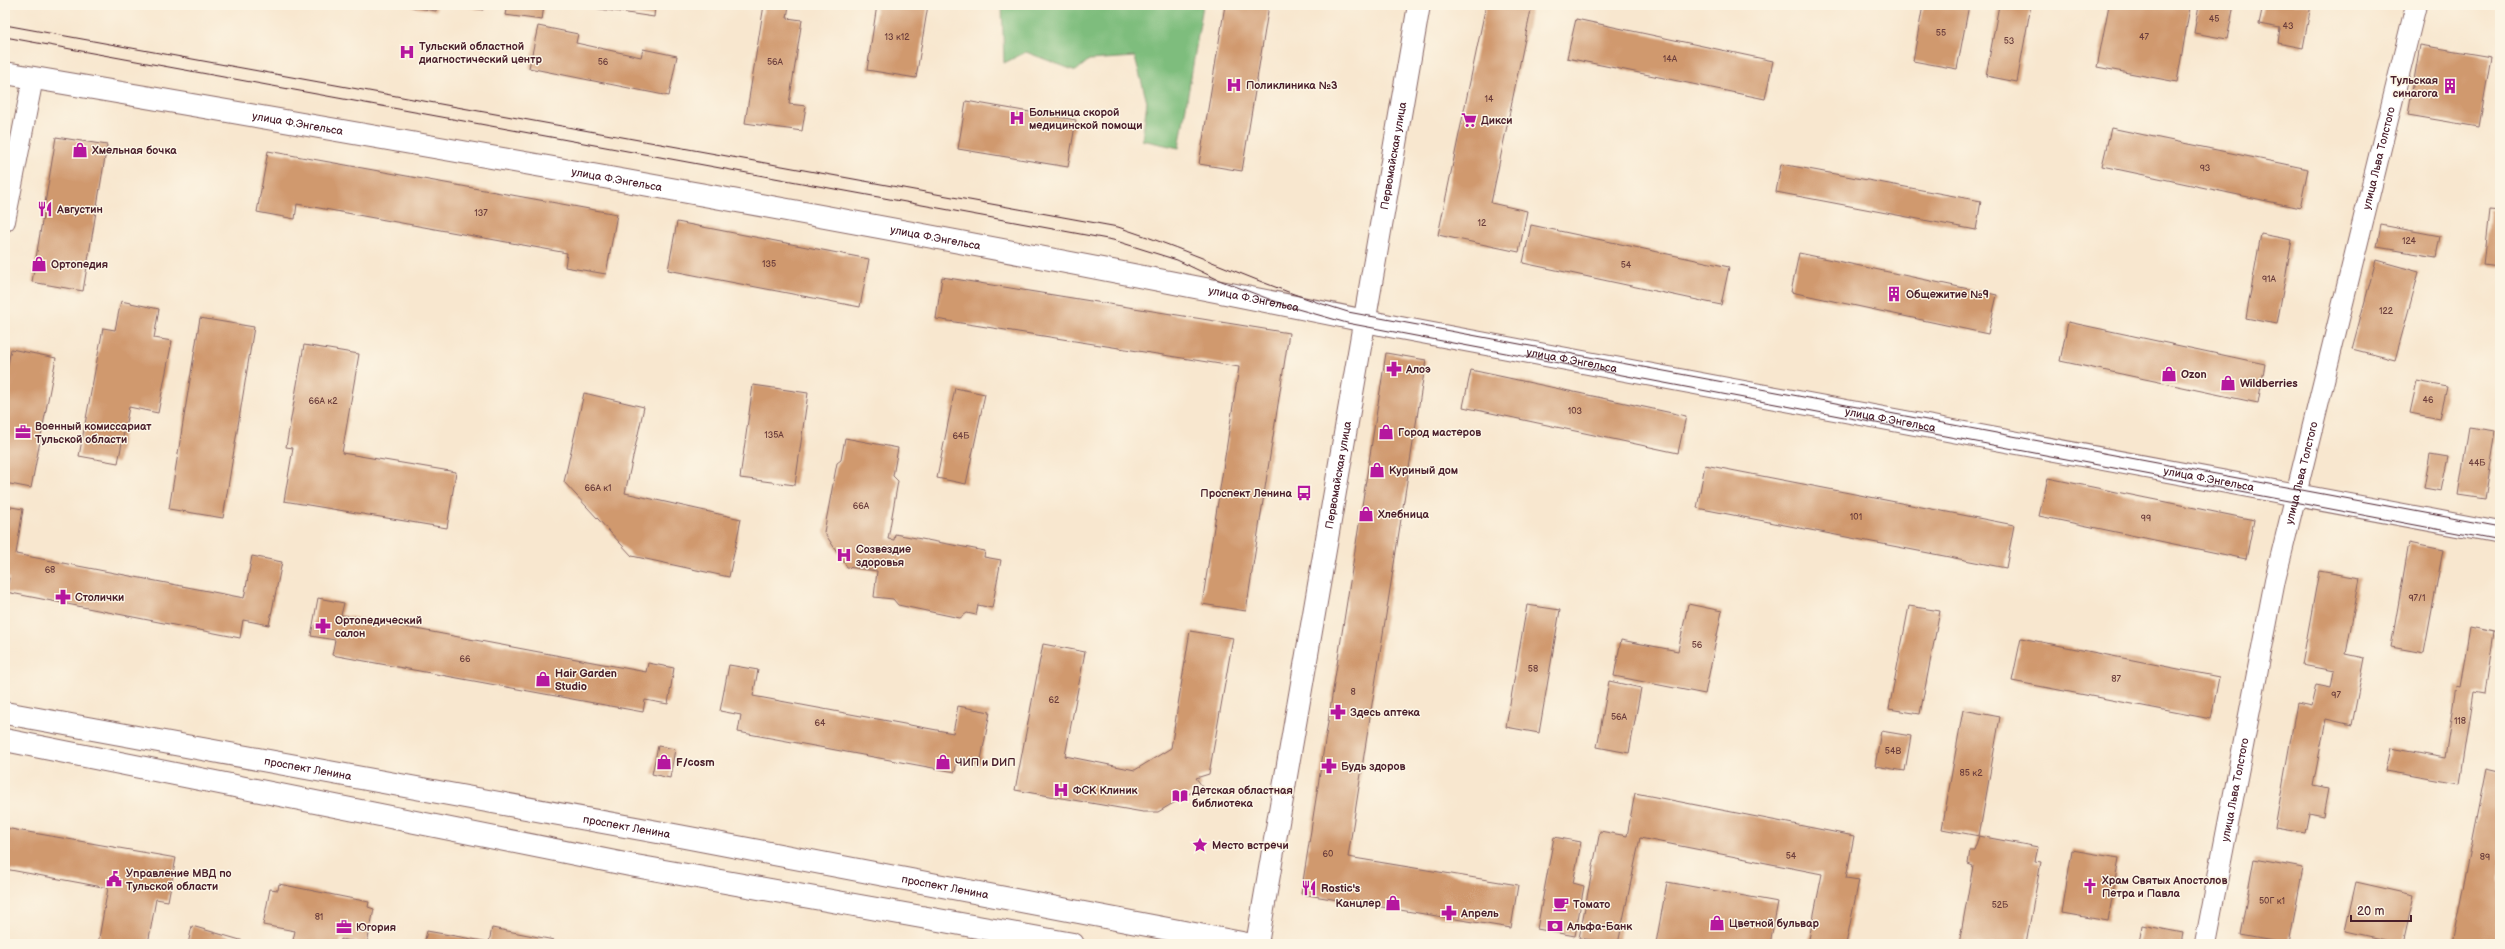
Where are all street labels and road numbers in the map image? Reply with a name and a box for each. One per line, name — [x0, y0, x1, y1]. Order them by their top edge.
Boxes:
street label: Первомайская улица — [1378, 100, 1409, 211]
street label: улица Льва Толстого — [2360, 105, 2398, 211]
street label: улица Ф.Энгельса — [251, 109, 345, 138]
street label: улица Ф.Энгельса — [570, 165, 664, 194]
street label: улица Ф.Энгельса — [889, 223, 982, 253]
street label: улица Ф.Энгельса — [1207, 284, 1300, 315]
street label: улица Ф.Энгельса — [1525, 346, 1619, 375]
street label: улица Ф.Энгельса — [1844, 405, 1937, 435]
street label: Первомайская улица — [1323, 420, 1354, 530]
street label: улица Льва Толстого — [2283, 420, 2321, 526]
street label: улица Ф.Энгельса — [2162, 464, 2256, 494]
street label: улица Льва Толстого — [2219, 737, 2252, 843]
street label: проспект Ленина — [263, 754, 353, 783]
street label: проспект Ленина — [582, 813, 672, 841]
street label: проспект Ленина — [900, 872, 990, 902]

